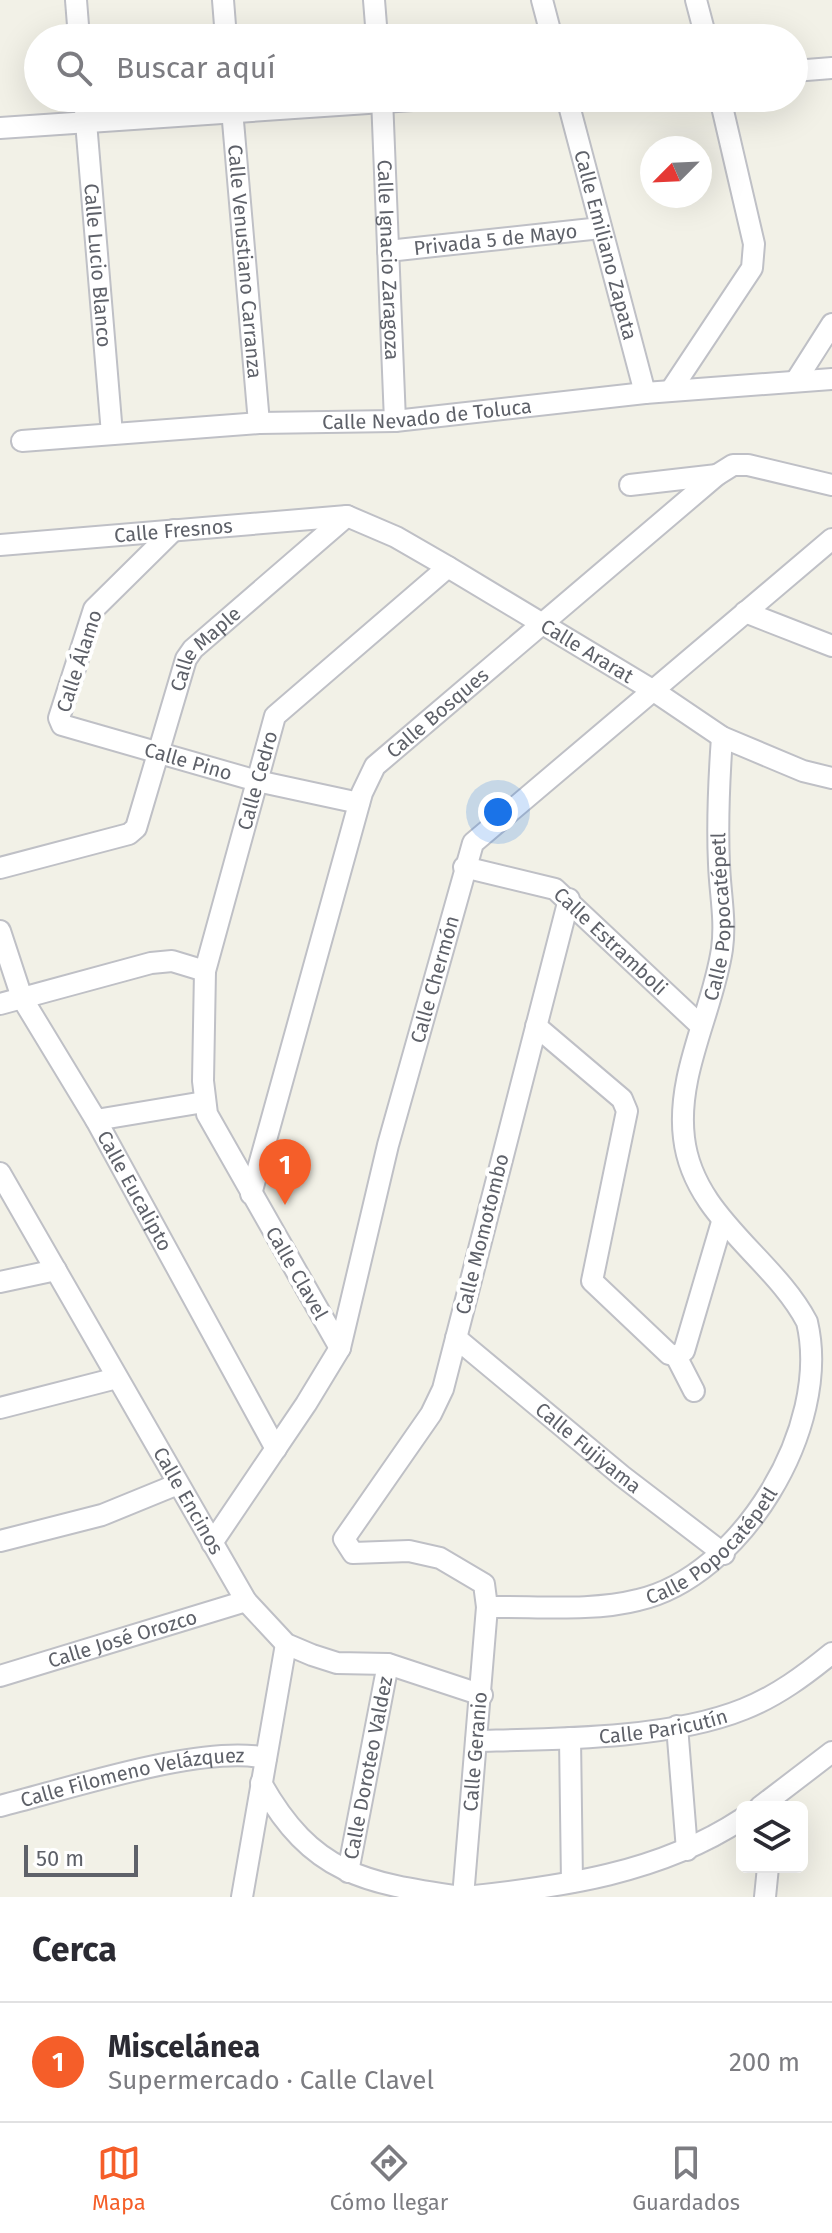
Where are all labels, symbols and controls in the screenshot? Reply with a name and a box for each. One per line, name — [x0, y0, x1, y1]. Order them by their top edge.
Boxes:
search box — [24, 24, 808, 112]
icon: search — [52, 46, 96, 90]
text: Buscar aquí — [116, 50, 276, 86]
north arrow — [640, 136, 712, 208]
street label: Calle Venustiano Carranza — [223, 143, 267, 379]
street label: Calle Emiliano Zapata — [569, 147, 642, 343]
street label: Calle Ignacio Zaragoza — [372, 159, 405, 360]
street label: Calle Lucio Blanco — [79, 182, 117, 348]
street label: Privada 5 de Mayo — [412, 219, 578, 260]
street label: Calle Nevado de Toluca — [322, 394, 533, 434]
street label: Calle Fresnos — [113, 514, 234, 547]
street label: Calle Maple — [165, 601, 246, 694]
street label: Calle Álamo — [51, 607, 107, 715]
street label: Calle Ararat — [536, 614, 639, 688]
street label: Calle Bosques — [381, 663, 493, 763]
street label: Calle Cedro — [232, 728, 282, 833]
street label: Calle Pino — [142, 737, 235, 785]
your location — [478, 792, 518, 832]
street label: Calle Popocatépetl — [698, 832, 735, 1004]
street label: Calle Estramboli — [549, 882, 672, 1000]
street label: Calle Chermón — [405, 913, 464, 1046]
street label: Calle Eucalipto — [92, 1126, 177, 1255]
pin: 1 — [259, 1139, 311, 1205]
street label: Calle Momotombo — [450, 1151, 514, 1317]
street label: Calle Clavel — [261, 1222, 333, 1324]
street label: Calle Fujiyama — [531, 1397, 646, 1498]
street label: Calle Encinos — [148, 1443, 229, 1559]
street label: Calle Popocatépetl — [643, 1483, 782, 1609]
street label: Calle José Orozco — [45, 1605, 200, 1673]
street label: Calle Doroteo Valdez — [339, 1674, 397, 1862]
street label: Calle Geranio — [458, 1691, 492, 1812]
street label: Calle Paricutín — [598, 1704, 730, 1749]
street label: Calle Filomeno Velázquez — [18, 1743, 245, 1812]
map controls — [736, 1801, 808, 1873]
button: layers — [736, 1801, 808, 1873]
scale bar — [24, 1841, 138, 1877]
text: 50 m — [36, 1845, 84, 1872]
text: Cerca — [32, 1929, 117, 1970]
text: Miscelánea — [108, 2029, 260, 2065]
text: 1 — [52, 2047, 64, 2078]
text: 200 m — [729, 2047, 800, 2078]
text: Supermercado · Calle Clavel — [108, 2065, 434, 2096]
tab: Mapa — [92, 2141, 146, 2216]
tab: Cómo llegar — [330, 2141, 448, 2216]
tab: Guardados — [632, 2141, 740, 2216]

